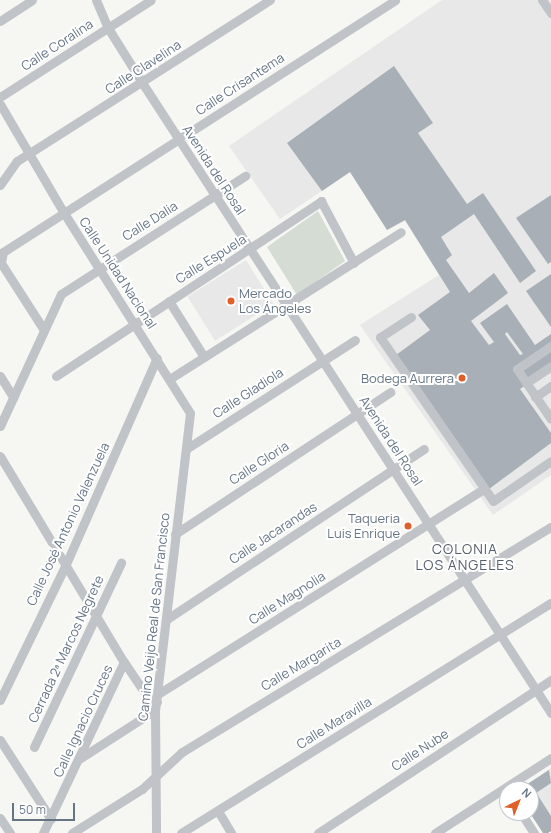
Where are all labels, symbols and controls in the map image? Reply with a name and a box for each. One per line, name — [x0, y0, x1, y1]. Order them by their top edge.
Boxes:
street label: Calle Coralina — [18, 16, 96, 74]
street label: Calle Clavelina — [102, 37, 184, 97]
street label: Calle Crisantema — [193, 50, 287, 118]
street label: Avenida del Rosal — [179, 122, 249, 218]
street label: Calle Dalia — [120, 198, 180, 244]
street label: Calle Unidad Nacional — [76, 214, 160, 332]
street label: Calle Espuela — [173, 231, 249, 287]
place label: Mercado Los Ángeles — [239, 286, 311, 317]
marker: Mercado Los Ángeles — [226, 296, 236, 306]
street label: Calle Gladiola — [210, 364, 286, 422]
place label: Bodega Aurrera — [361, 370, 454, 386]
marker: Bodega Aurrera — [457, 373, 467, 383]
street label: Avenida del Rosal — [356, 393, 426, 489]
street label: Calle Gloria — [226, 438, 292, 488]
street label: Calle José Antonio Valenzuela — [23, 440, 113, 608]
street label: Calle Jacarandas — [226, 499, 320, 567]
place label: Taqueria Luis Enrique — [327, 511, 400, 542]
street label: Camino Veijo Real de San Francisco — [135, 512, 173, 722]
marker: Taqueria Luis Enrique — [403, 521, 413, 531]
district label: COLONIA LOS ÁNGELES — [415, 541, 515, 574]
street label: Calle Magnolia — [246, 568, 328, 628]
street label: Cerrada 2ª Marcos Negrete — [25, 573, 107, 725]
street label: Calle Margarita — [258, 634, 344, 694]
street label: Calle Ignacio Cruces — [50, 662, 116, 780]
street label: Calle Maravilla — [294, 694, 374, 752]
street label: Calle Nube — [389, 726, 451, 774]
north arrow — [499, 781, 539, 821]
text: N — [519, 784, 535, 801]
scale bar — [14, 795, 77, 821]
text: 50 m — [19, 801, 46, 818]

